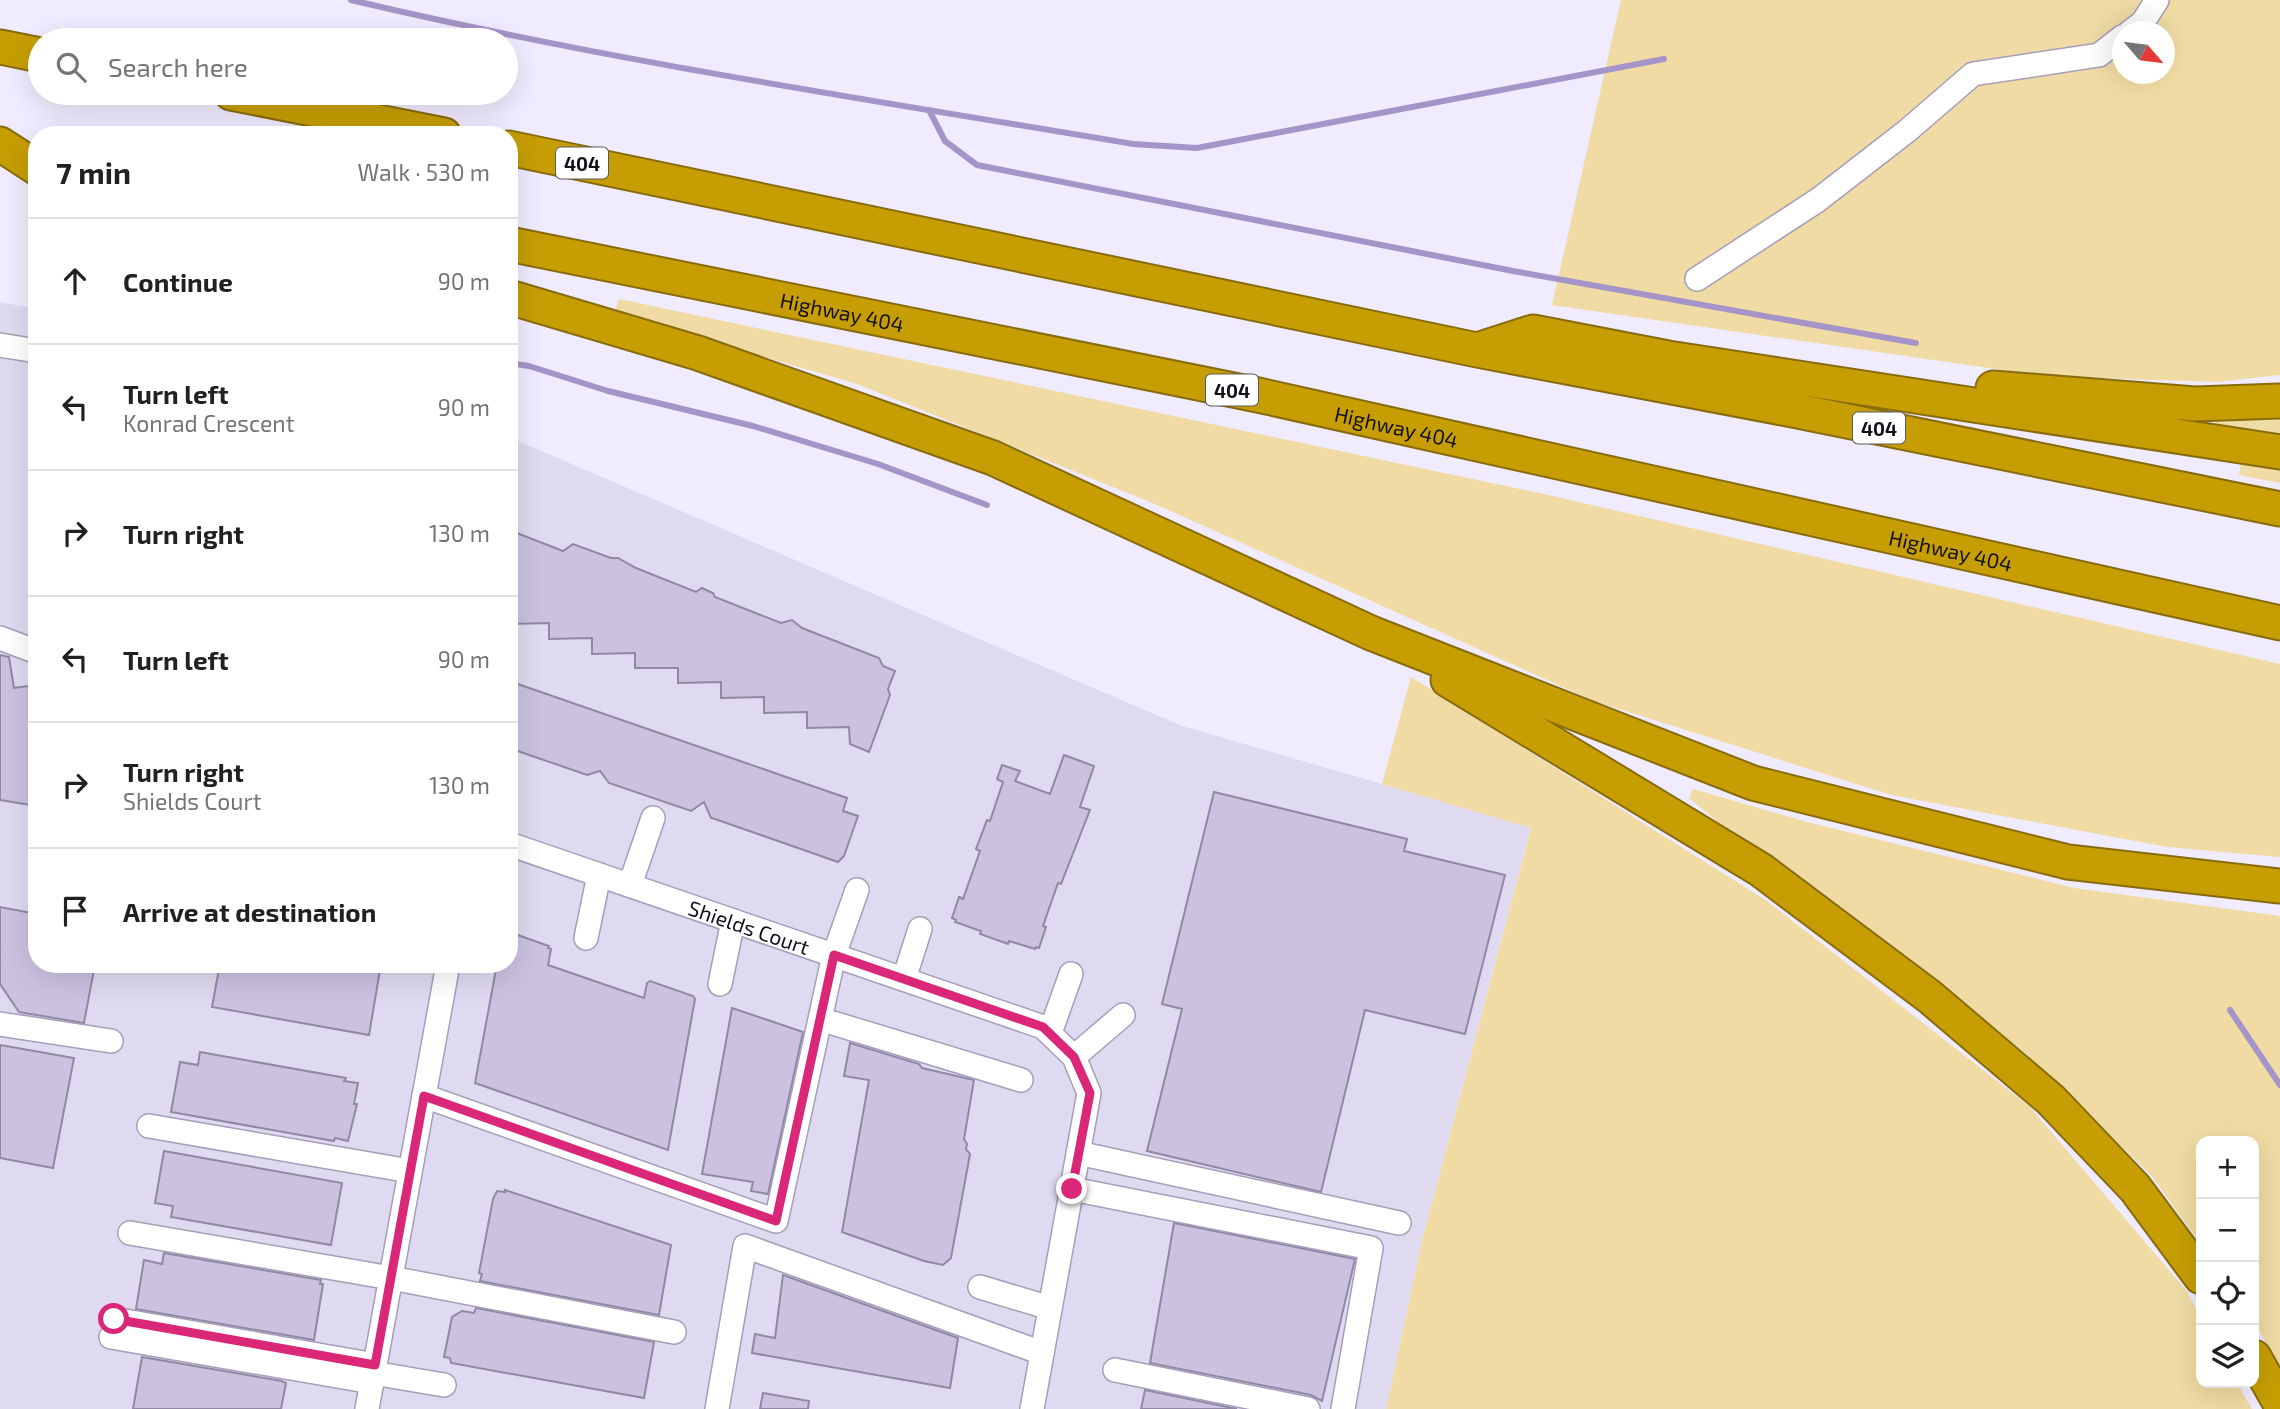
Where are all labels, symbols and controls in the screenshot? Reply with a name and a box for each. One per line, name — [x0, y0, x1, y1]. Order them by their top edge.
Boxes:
north arrow — [2112, 21, 2175, 84]
search box — [28, 28, 518, 105]
icon: search — [52, 48, 90, 86]
text: Search here — [108, 51, 248, 82]
road number: 404 — [556, 148, 608, 178]
text: 7 min — [56, 154, 131, 190]
text: Walk · 530 m — [358, 158, 490, 186]
icon: ahead — [56, 262, 94, 300]
text: Continue — [123, 266, 233, 297]
text: 90 m — [438, 267, 490, 295]
street label: Highway 404 — [778, 287, 906, 336]
road number: 404 — [1206, 374, 1258, 406]
text: Turn left — [123, 378, 229, 409]
icon: left — [56, 388, 94, 426]
text: 90 m — [438, 393, 490, 421]
street label: Highway 404 — [1332, 400, 1461, 452]
text: Konrad Crescent — [123, 409, 295, 437]
road number: 404 — [1853, 412, 1905, 444]
icon: right — [56, 514, 94, 552]
text: Turn right — [123, 518, 244, 549]
text: 130 m — [429, 519, 490, 547]
street label: Highway 404 — [1887, 524, 2015, 575]
icon: left — [56, 640, 94, 678]
text: Turn left — [123, 644, 229, 675]
text: 90 m — [438, 645, 490, 673]
text: Turn right — [123, 756, 244, 787]
icon: right — [56, 766, 94, 804]
text: 130 m — [429, 771, 490, 799]
text: Shields Court — [123, 787, 261, 815]
icon: arrive — [56, 892, 94, 930]
street label: Shields Court — [685, 894, 813, 959]
text: Arrive at destination — [123, 896, 376, 927]
map controls — [2196, 1136, 2259, 1388]
button: + — [2196, 1136, 2259, 1199]
route end — [1056, 1173, 1087, 1204]
button: − — [2196, 1199, 2259, 1262]
button: locate — [2196, 1262, 2259, 1325]
route start — [98, 1303, 129, 1334]
button: layers — [2196, 1325, 2259, 1388]

